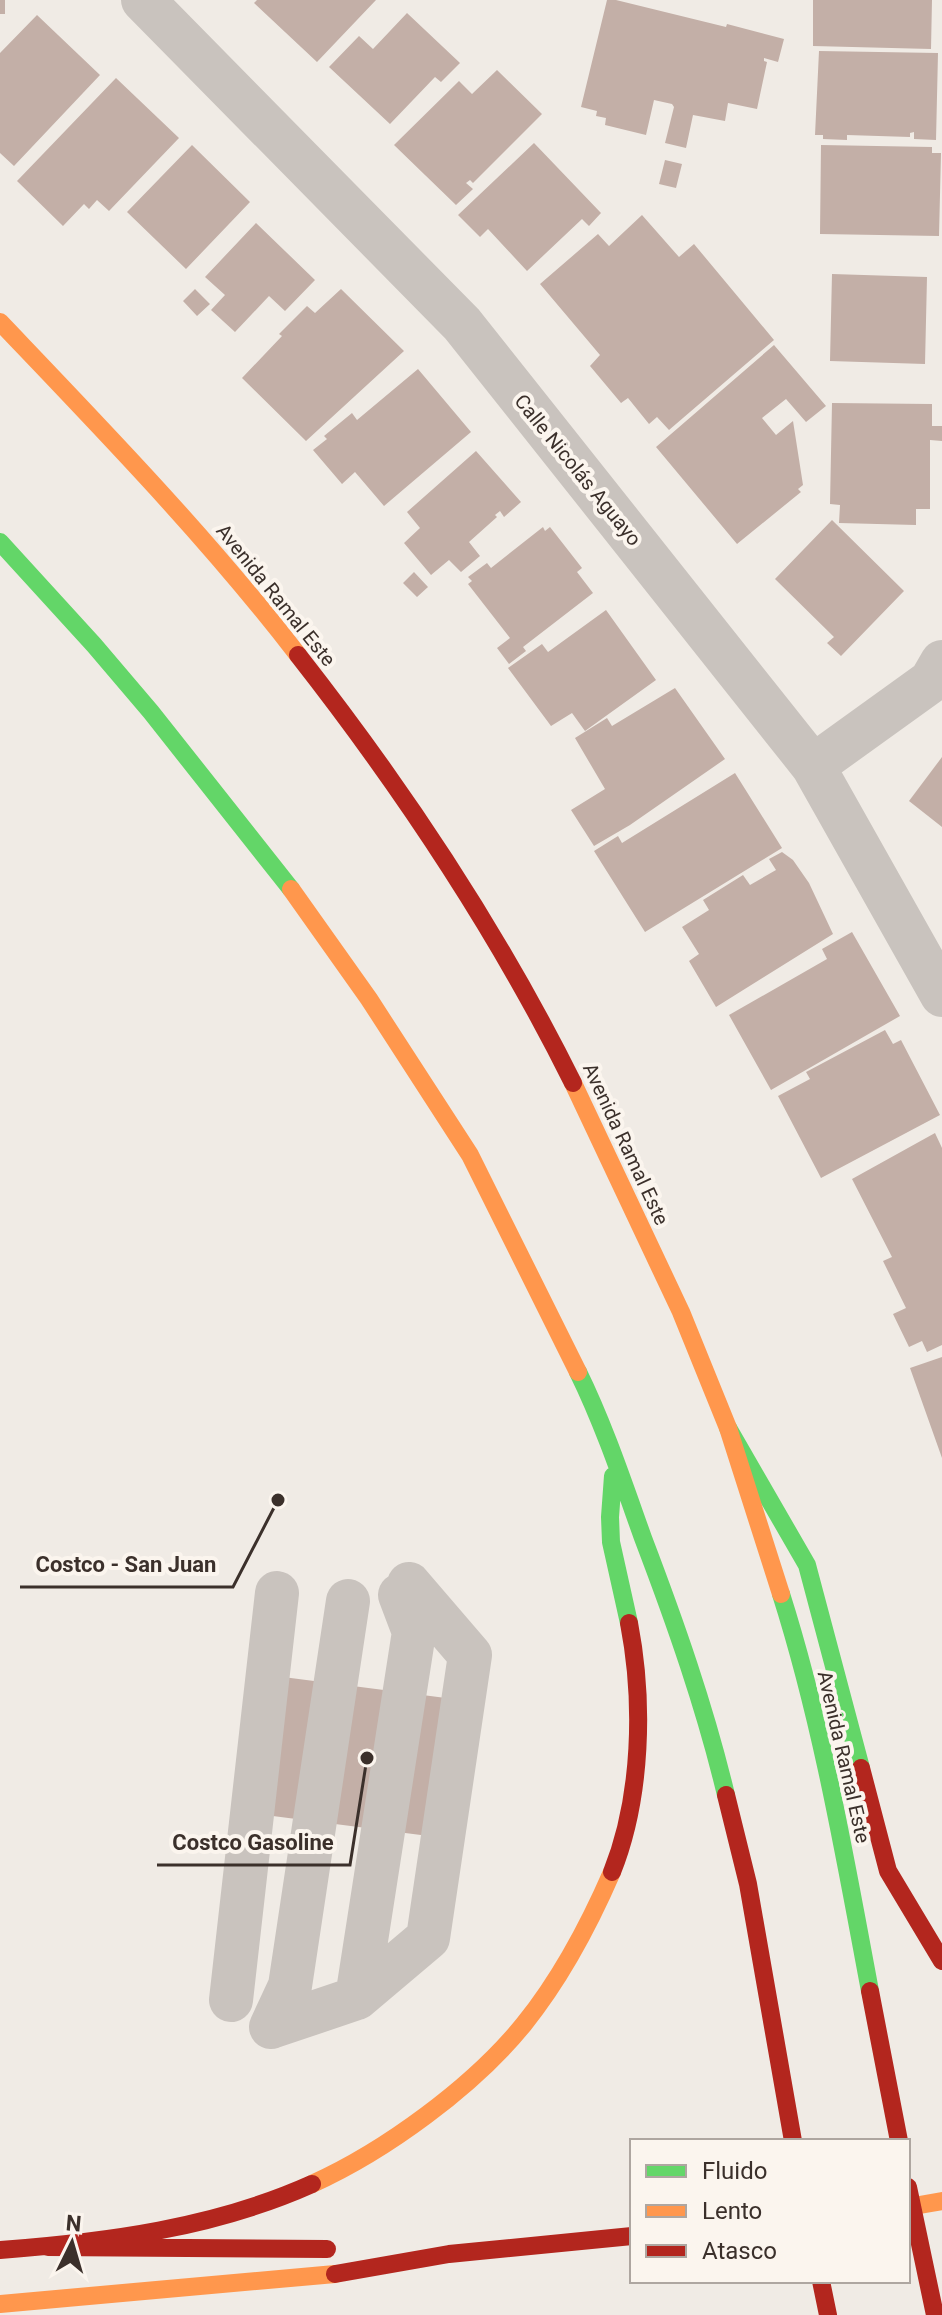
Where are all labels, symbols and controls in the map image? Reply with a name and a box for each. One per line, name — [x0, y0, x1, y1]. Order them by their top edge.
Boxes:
street label: Calle Nicolás Aguayo — [510, 389, 646, 551]
street label: Avenida Ramal Este — [211, 519, 341, 671]
street label: Avenida Ramal Este — [578, 1059, 674, 1229]
callout: Costco - San Juan — [20, 1541, 233, 1587]
text: Costco - San Juan — [36, 1552, 216, 1577]
street label: Avenida Ramal Este — [813, 1669, 875, 1845]
callout: Costco Gasoline — [157, 1819, 350, 1865]
text: Costco Gasoline — [172, 1830, 334, 1855]
legend — [630, 2139, 910, 2283]
text: Fluido — [702, 2157, 767, 2185]
text: Lento — [702, 2197, 762, 2225]
north arrow — [32, 2203, 112, 2283]
text: N — [65, 2210, 83, 2237]
text: Atasco — [702, 2237, 777, 2265]

